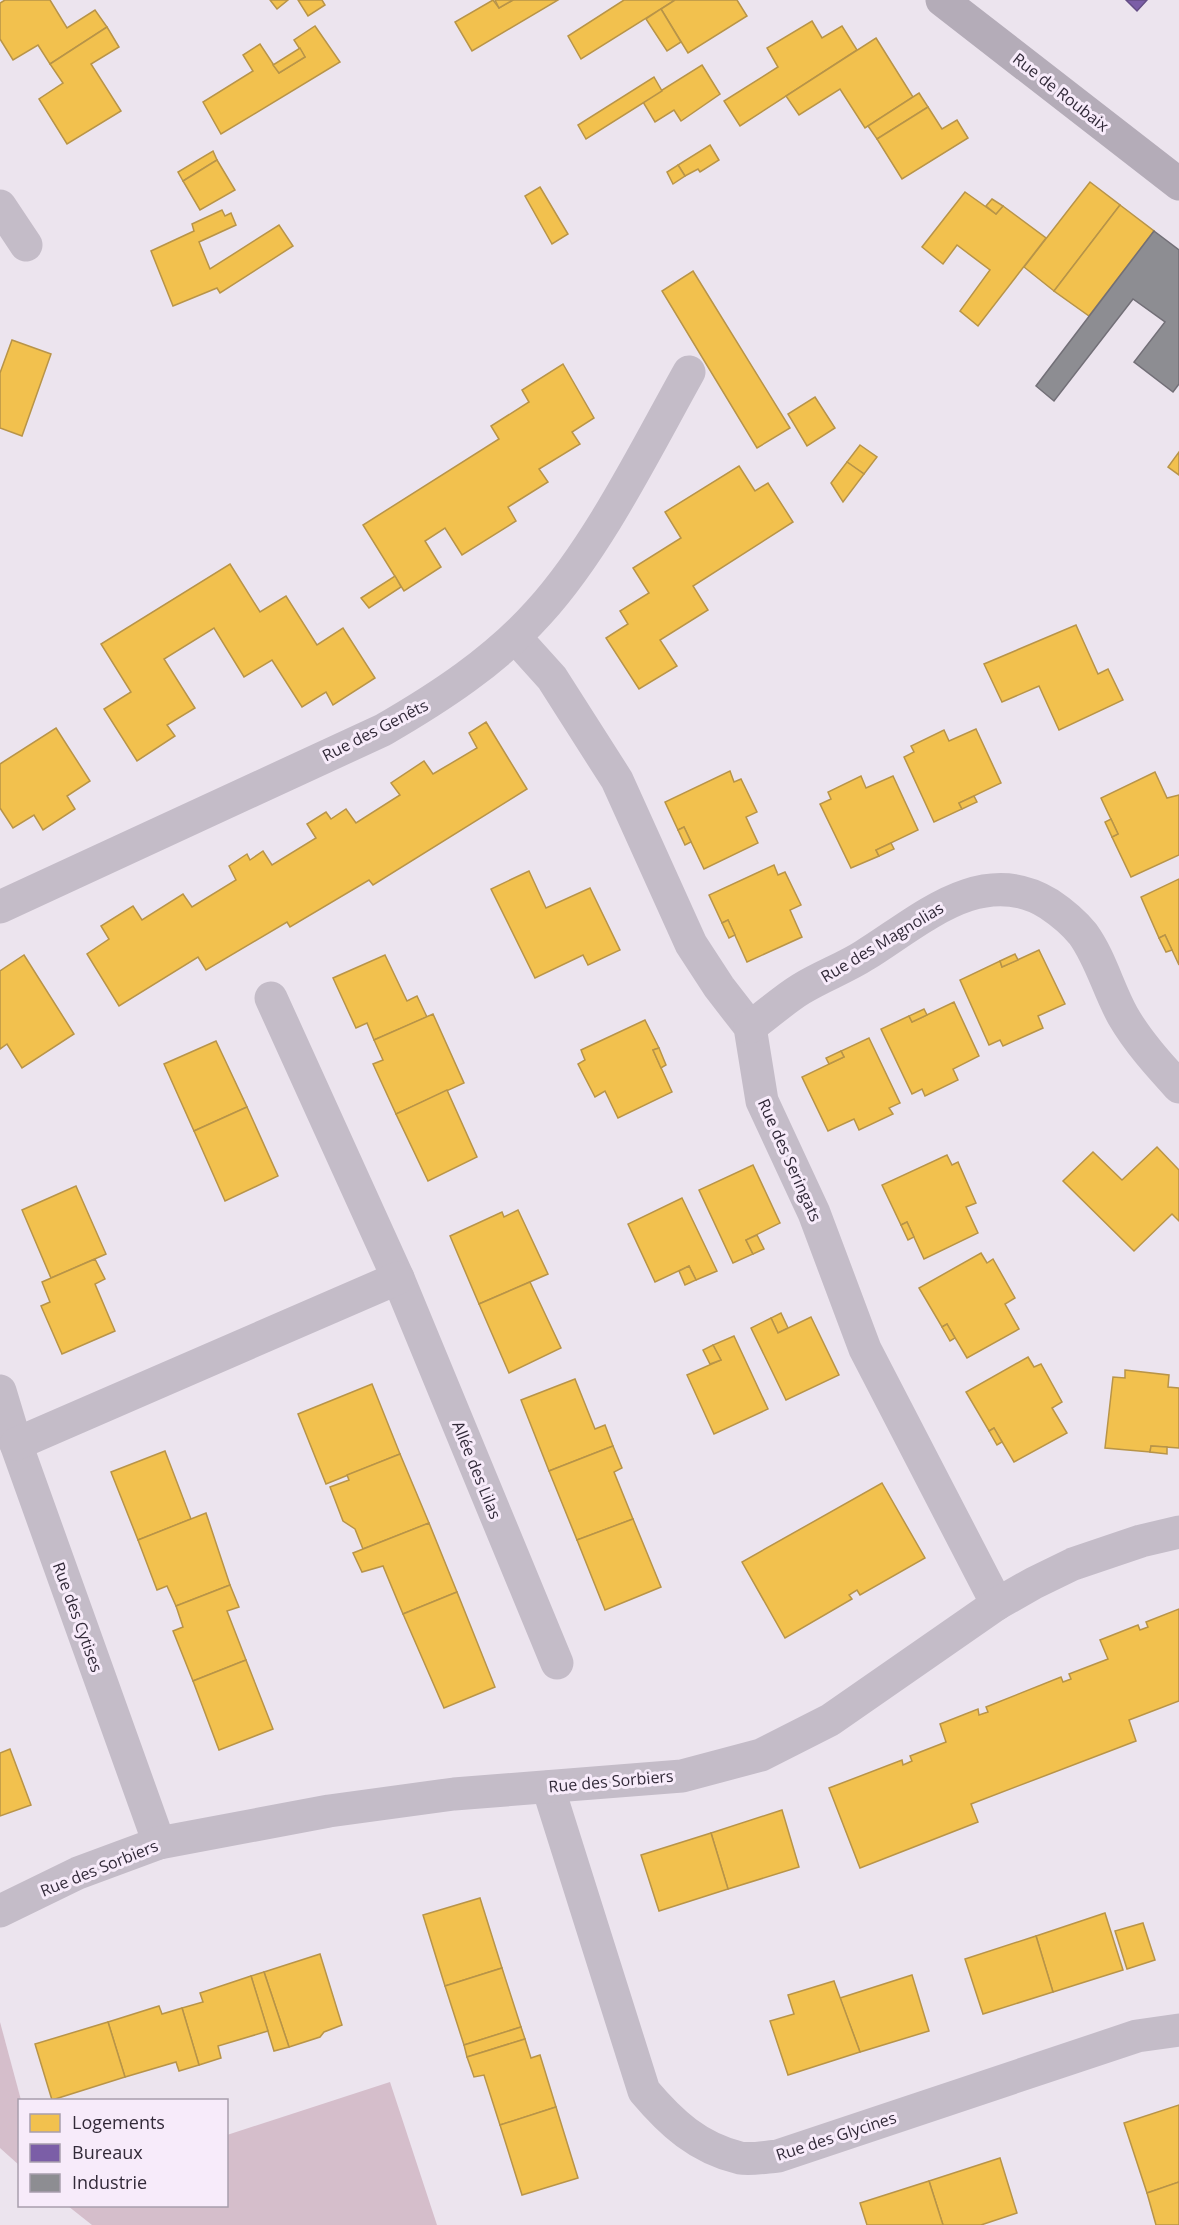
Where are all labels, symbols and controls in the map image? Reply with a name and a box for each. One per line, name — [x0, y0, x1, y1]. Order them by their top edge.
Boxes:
street label: Rue de Roubaix — [1008, 48, 1114, 137]
street label: Rue des Genêts — [318, 694, 432, 766]
street label: Rue des Magnolias — [817, 897, 947, 987]
street label: Rue des Seringats — [753, 1095, 827, 1225]
street label: Allée des Lilas — [447, 1418, 507, 1522]
street label: Rue des Cytises — [48, 1559, 108, 1675]
street label: Rue des Sorbiers — [548, 1765, 674, 1797]
street label: Rue des Sorbiers — [37, 1834, 161, 1902]
legend — [18, 2099, 228, 2207]
street label: Rue des Glycines — [773, 2106, 899, 2166]
text: Logements — [72, 2110, 165, 2134]
text: Bureaux — [72, 2140, 143, 2164]
text: Industrie — [72, 2170, 147, 2194]

